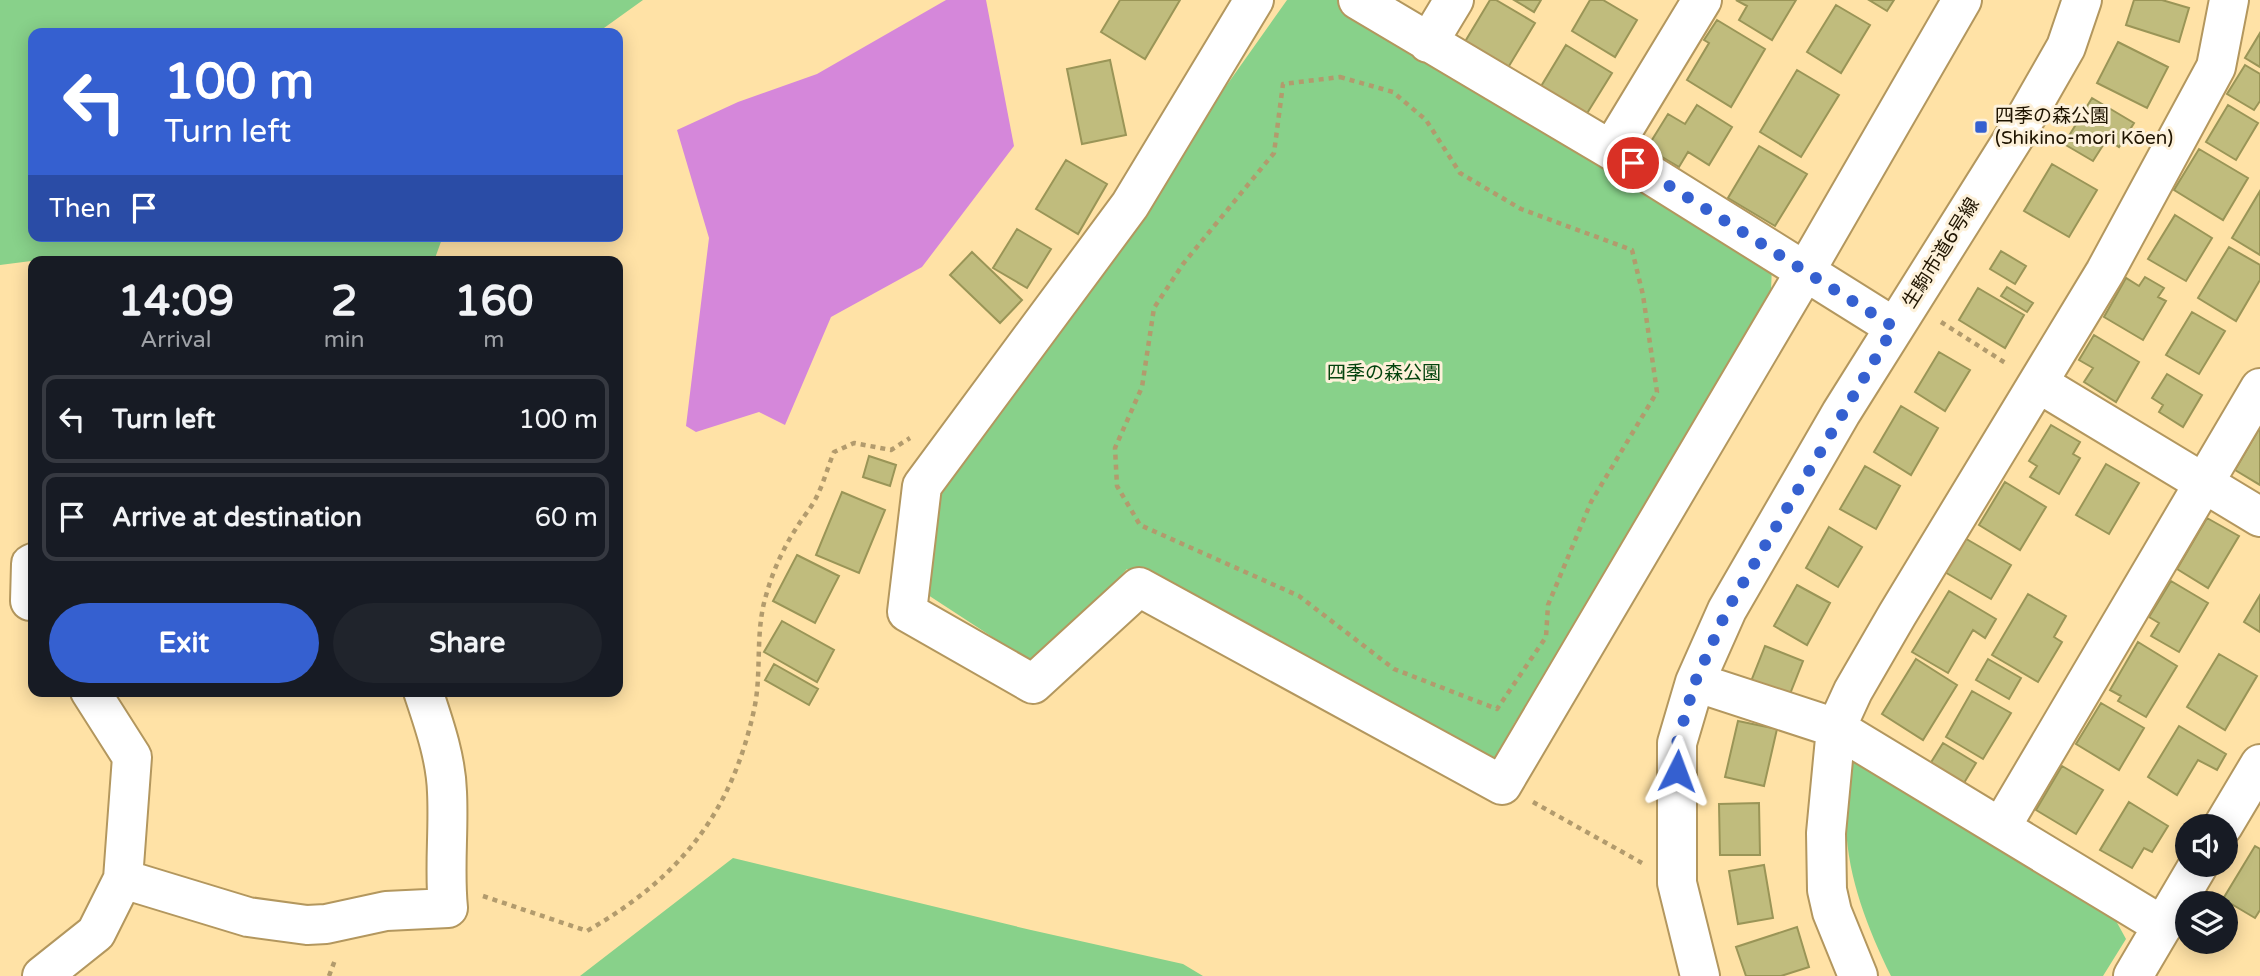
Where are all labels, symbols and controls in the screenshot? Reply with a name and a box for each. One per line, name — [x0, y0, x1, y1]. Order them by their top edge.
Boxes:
text: 100 m — [164, 53, 314, 112]
icon: left — [49, 56, 140, 147]
place label: 四季の森公園 (Shikino-mori Kōen) — [1995, 105, 2173, 149]
text: Turn left — [164, 113, 291, 151]
marker: 四季の森公園 (Shikino-mori Kōen) — [1973, 119, 1989, 135]
pin — [1603, 133, 1663, 193]
icon: arrive — [1614, 144, 1652, 182]
icon: arrive — [125, 189, 163, 227]
text: Then — [49, 193, 111, 224]
street label: 生駒市道6号線 — [1898, 194, 1984, 312]
text: 14:09 — [118, 276, 234, 327]
text: 2 — [331, 276, 357, 327]
text: 160 — [454, 276, 533, 327]
text: Arrival — [140, 326, 211, 354]
text: min — [324, 326, 365, 354]
text: m — [483, 326, 504, 354]
park label: 四季の森公園 — [1327, 362, 1441, 384]
icon: left — [53, 400, 91, 438]
text: Turn left — [112, 404, 215, 435]
text: 100 m — [518, 404, 598, 435]
icon: arrive — [53, 498, 91, 536]
text: Arrive at destination — [112, 502, 362, 533]
text: 60 m — [535, 502, 598, 533]
button: Exit — [49, 603, 319, 683]
button: Share — [333, 603, 602, 683]
position arrow — [1640, 734, 1714, 808]
map controls — [2175, 814, 2238, 954]
button: sound — [2175, 814, 2238, 877]
button: layers — [2175, 891, 2238, 954]

